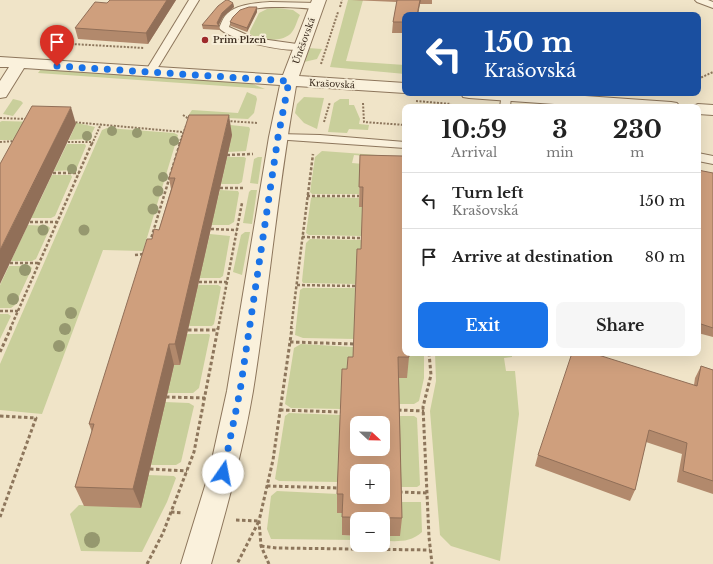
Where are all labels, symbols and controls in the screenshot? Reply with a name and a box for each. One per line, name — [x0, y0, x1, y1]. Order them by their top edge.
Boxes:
street label: Úněšovská — [290, 16, 317, 66]
pin — [40, 25, 74, 66]
text: 150 m — [484, 25, 572, 60]
icon: left — [418, 28, 470, 80]
icon: arrive — [46, 31, 68, 53]
place label: Prim Plzeň — [213, 34, 267, 45]
marker: Prim Plzeň — [200, 35, 210, 45]
text: Krašovská — [484, 60, 576, 82]
street label: Krašovská — [309, 77, 355, 90]
text: 10:59 — [441, 115, 507, 144]
text: 3 — [552, 115, 568, 144]
text: 230 — [613, 115, 662, 144]
text: Arrival — [451, 144, 497, 161]
text: min — [546, 144, 574, 161]
text: m — [630, 144, 644, 161]
text: Turn left — [452, 183, 523, 202]
icon: left — [418, 190, 440, 212]
text: 150 m — [639, 191, 685, 210]
text: Krašovská — [452, 202, 519, 219]
icon: arrive — [418, 246, 440, 268]
text: Arrive at destination — [452, 247, 613, 266]
text: 80 m — [645, 247, 685, 266]
button: Exit — [418, 302, 548, 348]
button: Share — [556, 302, 685, 348]
north arrow — [350, 416, 390, 456]
map controls — [350, 416, 390, 552]
position arrow — [202, 452, 244, 494]
button: + — [350, 464, 390, 504]
button: − — [350, 512, 390, 552]

